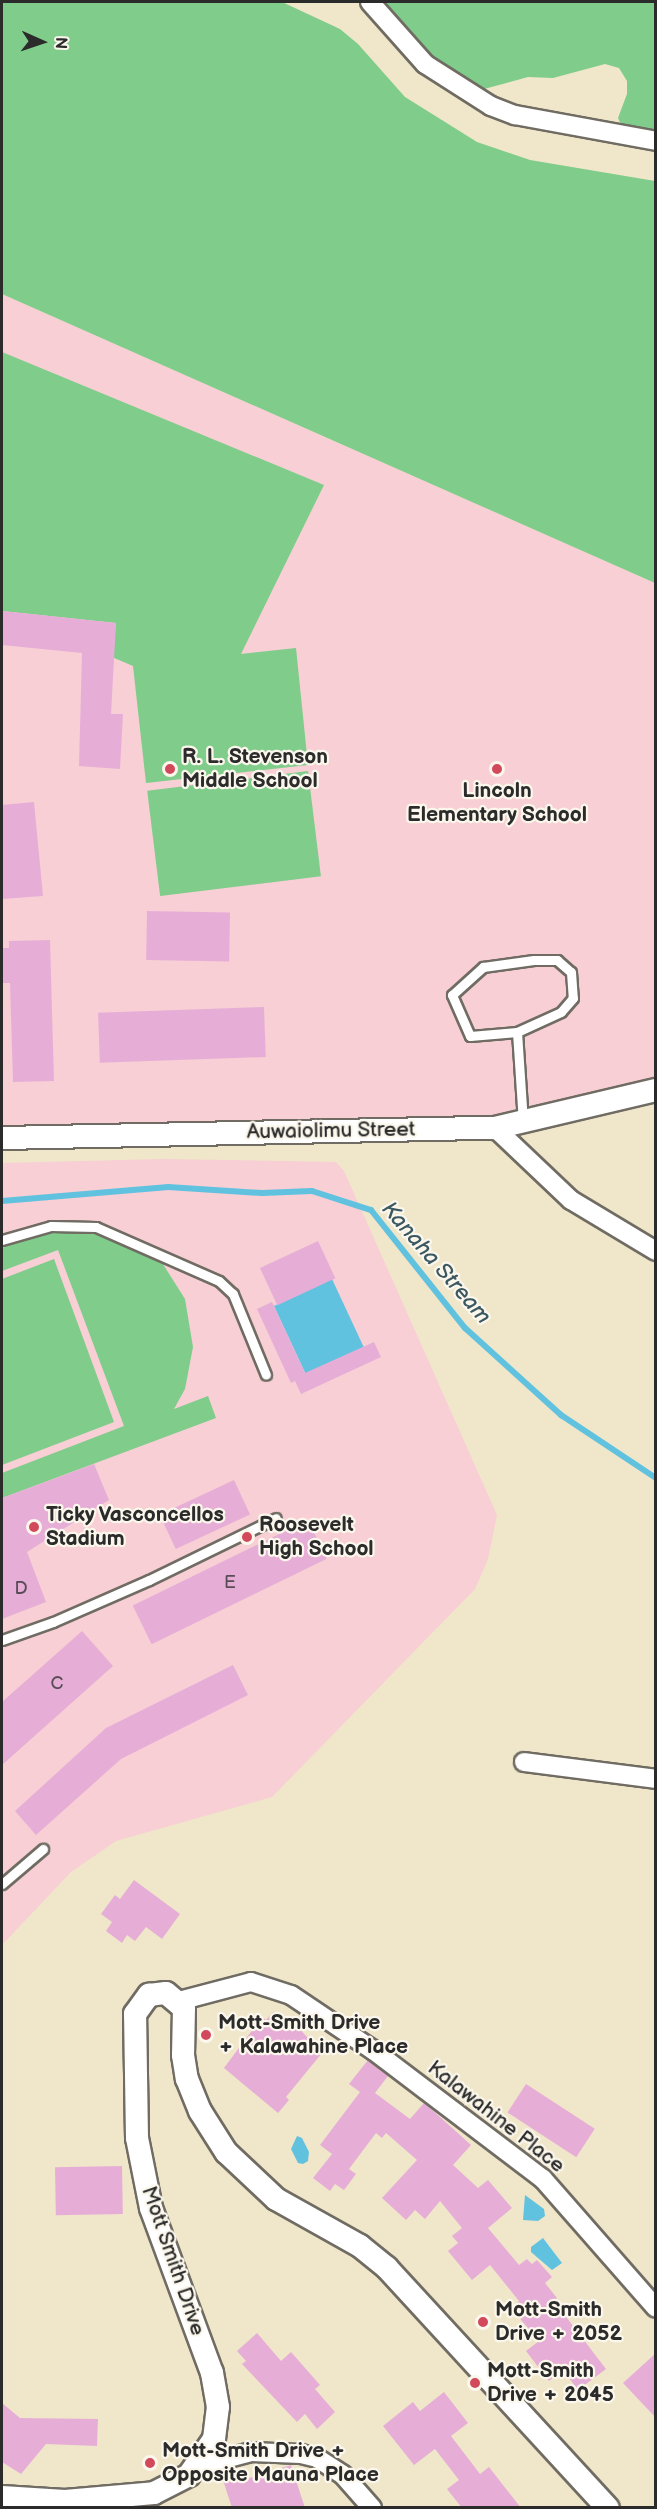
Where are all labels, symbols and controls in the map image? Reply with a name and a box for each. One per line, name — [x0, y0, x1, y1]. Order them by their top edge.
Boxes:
north arrow — [12, 12, 72, 72]
text: N — [51, 36, 70, 49]
place label: R. L. Stevenson Middle School — [182, 744, 328, 794]
marker: R. L. Stevenson Middle School — [163, 762, 177, 776]
marker: Lincoln Elementary School — [490, 762, 504, 776]
place label: Lincoln Elementary School — [407, 778, 587, 828]
street label: Auwaiolimu Street — [246, 1117, 416, 1145]
water label: Kanaha Stream — [376, 1196, 496, 1330]
place label: Ticky Vasconcellos Stadium — [46, 1502, 225, 1552]
place label: Roosevelt High School — [259, 1512, 374, 1562]
marker: Ticky Vasconcellos Stadium — [27, 1520, 41, 1534]
marker: Roosevelt High School — [240, 1530, 254, 1544]
house number: E — [224, 1572, 236, 1594]
house number: D — [14, 1578, 28, 1600]
house number: C — [51, 1673, 63, 1695]
place label: Mott-Smith Drive + Kalawahine Place — [218, 2010, 408, 2060]
marker: Mott-Smith Drive + Kalawahine Place — [199, 2028, 213, 2042]
street label: Kalawahine Place — [422, 2056, 570, 2178]
street label: Mott Smith Drive — [136, 2183, 210, 2339]
place label: Mott-Smith Drive + 2052 — [495, 2297, 622, 2347]
marker: Mott-Smith Drive + 2052 — [476, 2315, 490, 2329]
place label: Mott-Smith Drive + 2045 — [487, 2358, 614, 2408]
marker: Mott-Smith Drive + 2045 — [468, 2376, 482, 2390]
place label: Mott-Smith Drive + Opposite Mauna Place — [162, 2438, 379, 2488]
marker: Mott-Smith Drive + Opposite Mauna Place — [143, 2456, 157, 2470]

